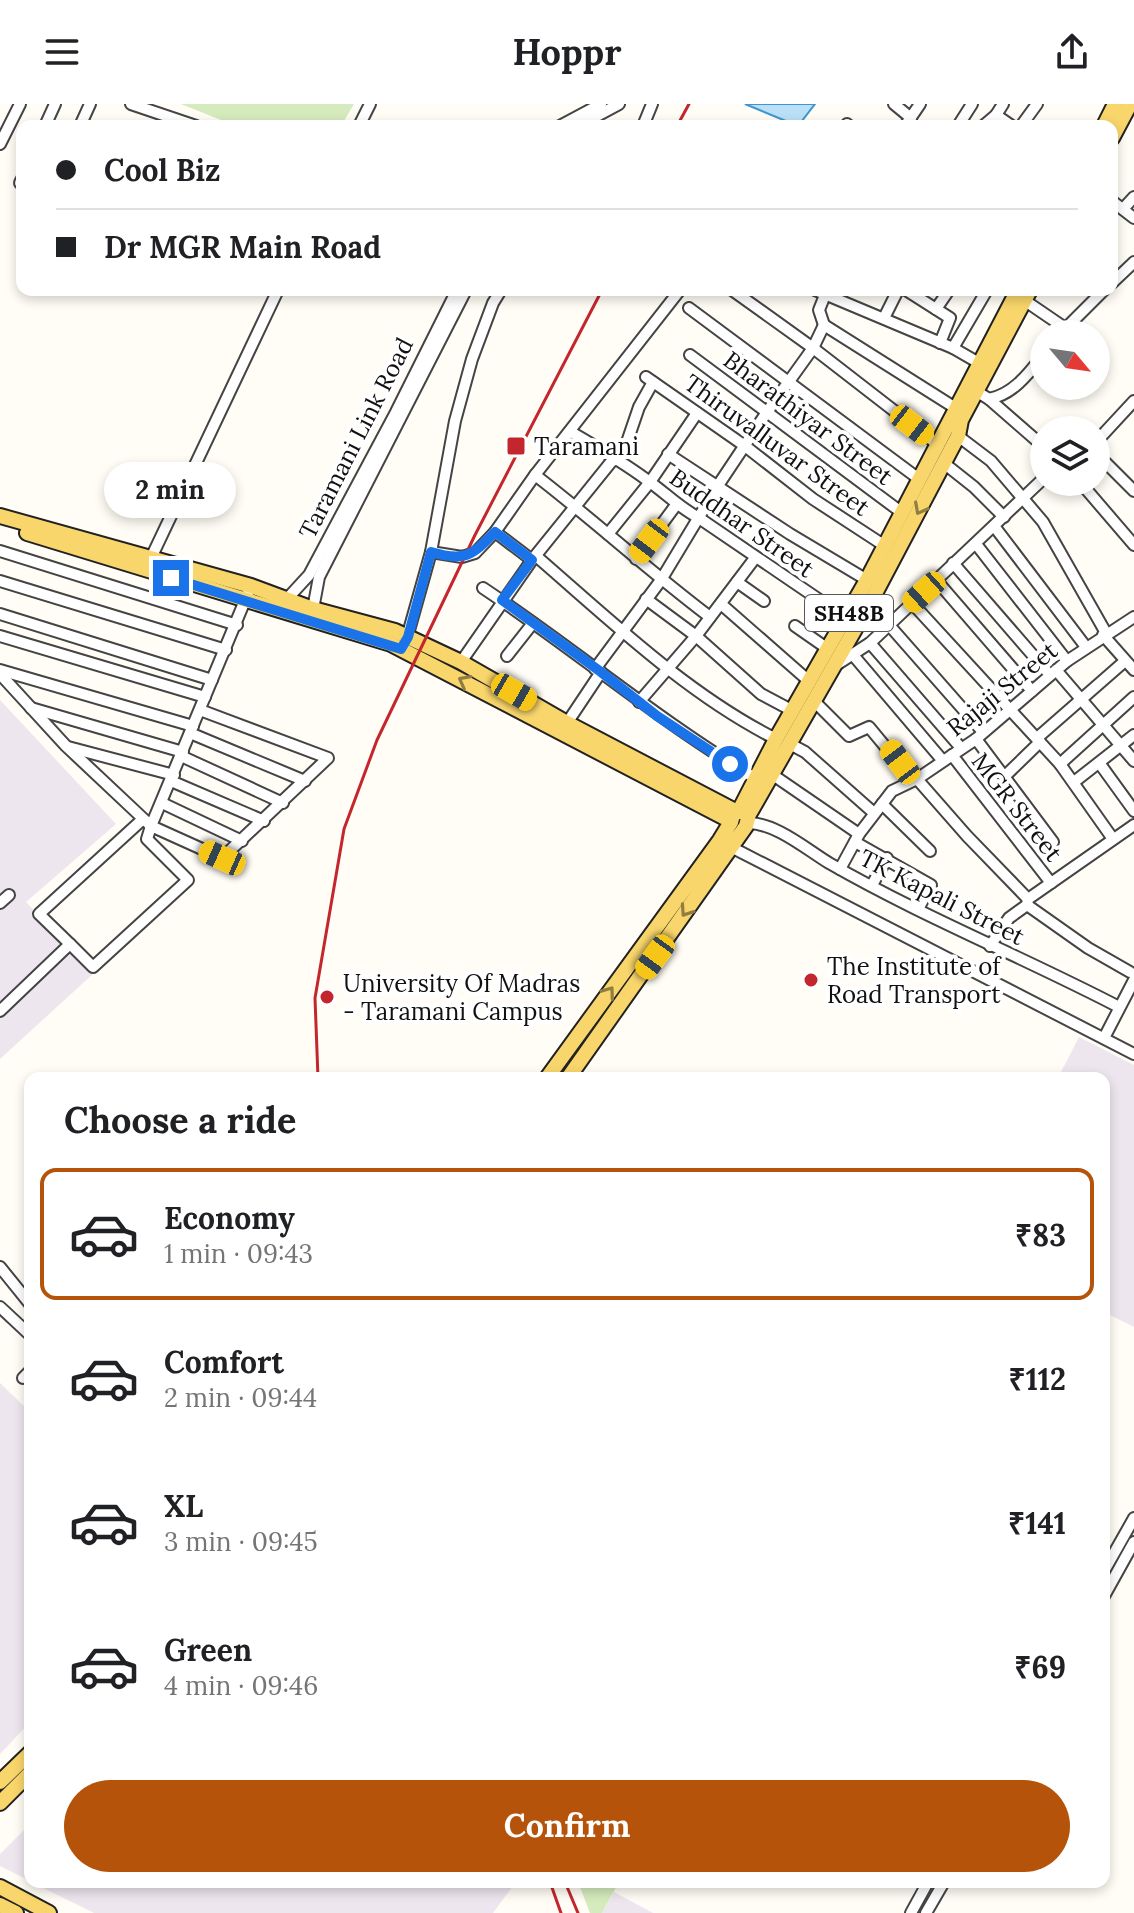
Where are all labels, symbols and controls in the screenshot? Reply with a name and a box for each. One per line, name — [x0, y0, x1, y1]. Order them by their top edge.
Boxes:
text: Hoppr — [512, 29, 622, 75]
icon: menu — [40, 30, 84, 74]
icon: share — [1050, 30, 1094, 74]
text: Cool Biz — [104, 151, 220, 189]
text: Dr MGR Main Road — [104, 228, 381, 266]
north arrow — [1030, 320, 1110, 400]
map controls — [1030, 320, 1110, 496]
street label: Taramani Link Road — [292, 332, 420, 544]
street label: Bharathiyar Street — [717, 344, 899, 492]
street label: Thiruvalluvar Street — [678, 367, 876, 523]
car — [886, 401, 938, 449]
button: layers — [1030, 416, 1110, 496]
place label: Taramani — [534, 431, 639, 462]
marker: Taramani — [505, 435, 527, 457]
callout: 2 min — [105, 462, 237, 518]
street label: Buddhar Street — [664, 462, 821, 585]
text: 2 min — [135, 473, 205, 506]
one-way arrow — [914, 501, 930, 515]
car — [625, 515, 673, 567]
route end — [153, 560, 189, 596]
car — [898, 567, 950, 617]
road number: SH48B — [805, 595, 893, 631]
street label: Rajaji Street — [940, 635, 1064, 743]
car — [487, 670, 541, 714]
one-way arrow — [457, 676, 472, 691]
car — [876, 736, 924, 788]
route start — [712, 746, 748, 782]
street label: MGR Street — [965, 746, 1070, 868]
car — [195, 837, 249, 879]
street label: TK Kapali Street — [854, 842, 1030, 952]
one-way arrow — [681, 902, 696, 917]
car — [631, 931, 679, 983]
place label: The Institute of Road Transport — [827, 951, 1002, 1010]
place label: University Of Madras - Taramani Campus — [343, 968, 580, 1027]
marker: The Institute of Road Transport — [802, 971, 820, 989]
one-way arrow — [599, 986, 614, 1001]
marker: University Of Madras - Taramani Campus — [318, 988, 336, 1006]
text: Choose a ride — [64, 1097, 296, 1143]
icon: car — [68, 1198, 140, 1270]
text: Economy — [164, 1199, 295, 1237]
text: ₹83 — [1015, 1216, 1066, 1254]
text: 1 min · 09:43 — [164, 1237, 313, 1270]
icon: car — [68, 1342, 140, 1414]
text: Comfort — [164, 1343, 284, 1381]
text: ₹112 — [1008, 1360, 1066, 1398]
text: 2 min · 09:44 — [164, 1381, 317, 1414]
icon: car — [68, 1486, 140, 1558]
text: XL — [164, 1487, 203, 1525]
text: ₹141 — [1008, 1504, 1066, 1542]
text: 3 min · 09:45 — [164, 1525, 318, 1558]
icon: car — [68, 1630, 140, 1702]
text: Green — [164, 1631, 252, 1669]
text: ₹69 — [1014, 1648, 1066, 1686]
text: 4 min · 09:46 — [164, 1669, 318, 1702]
button: Confirm — [64, 1780, 1070, 1872]

